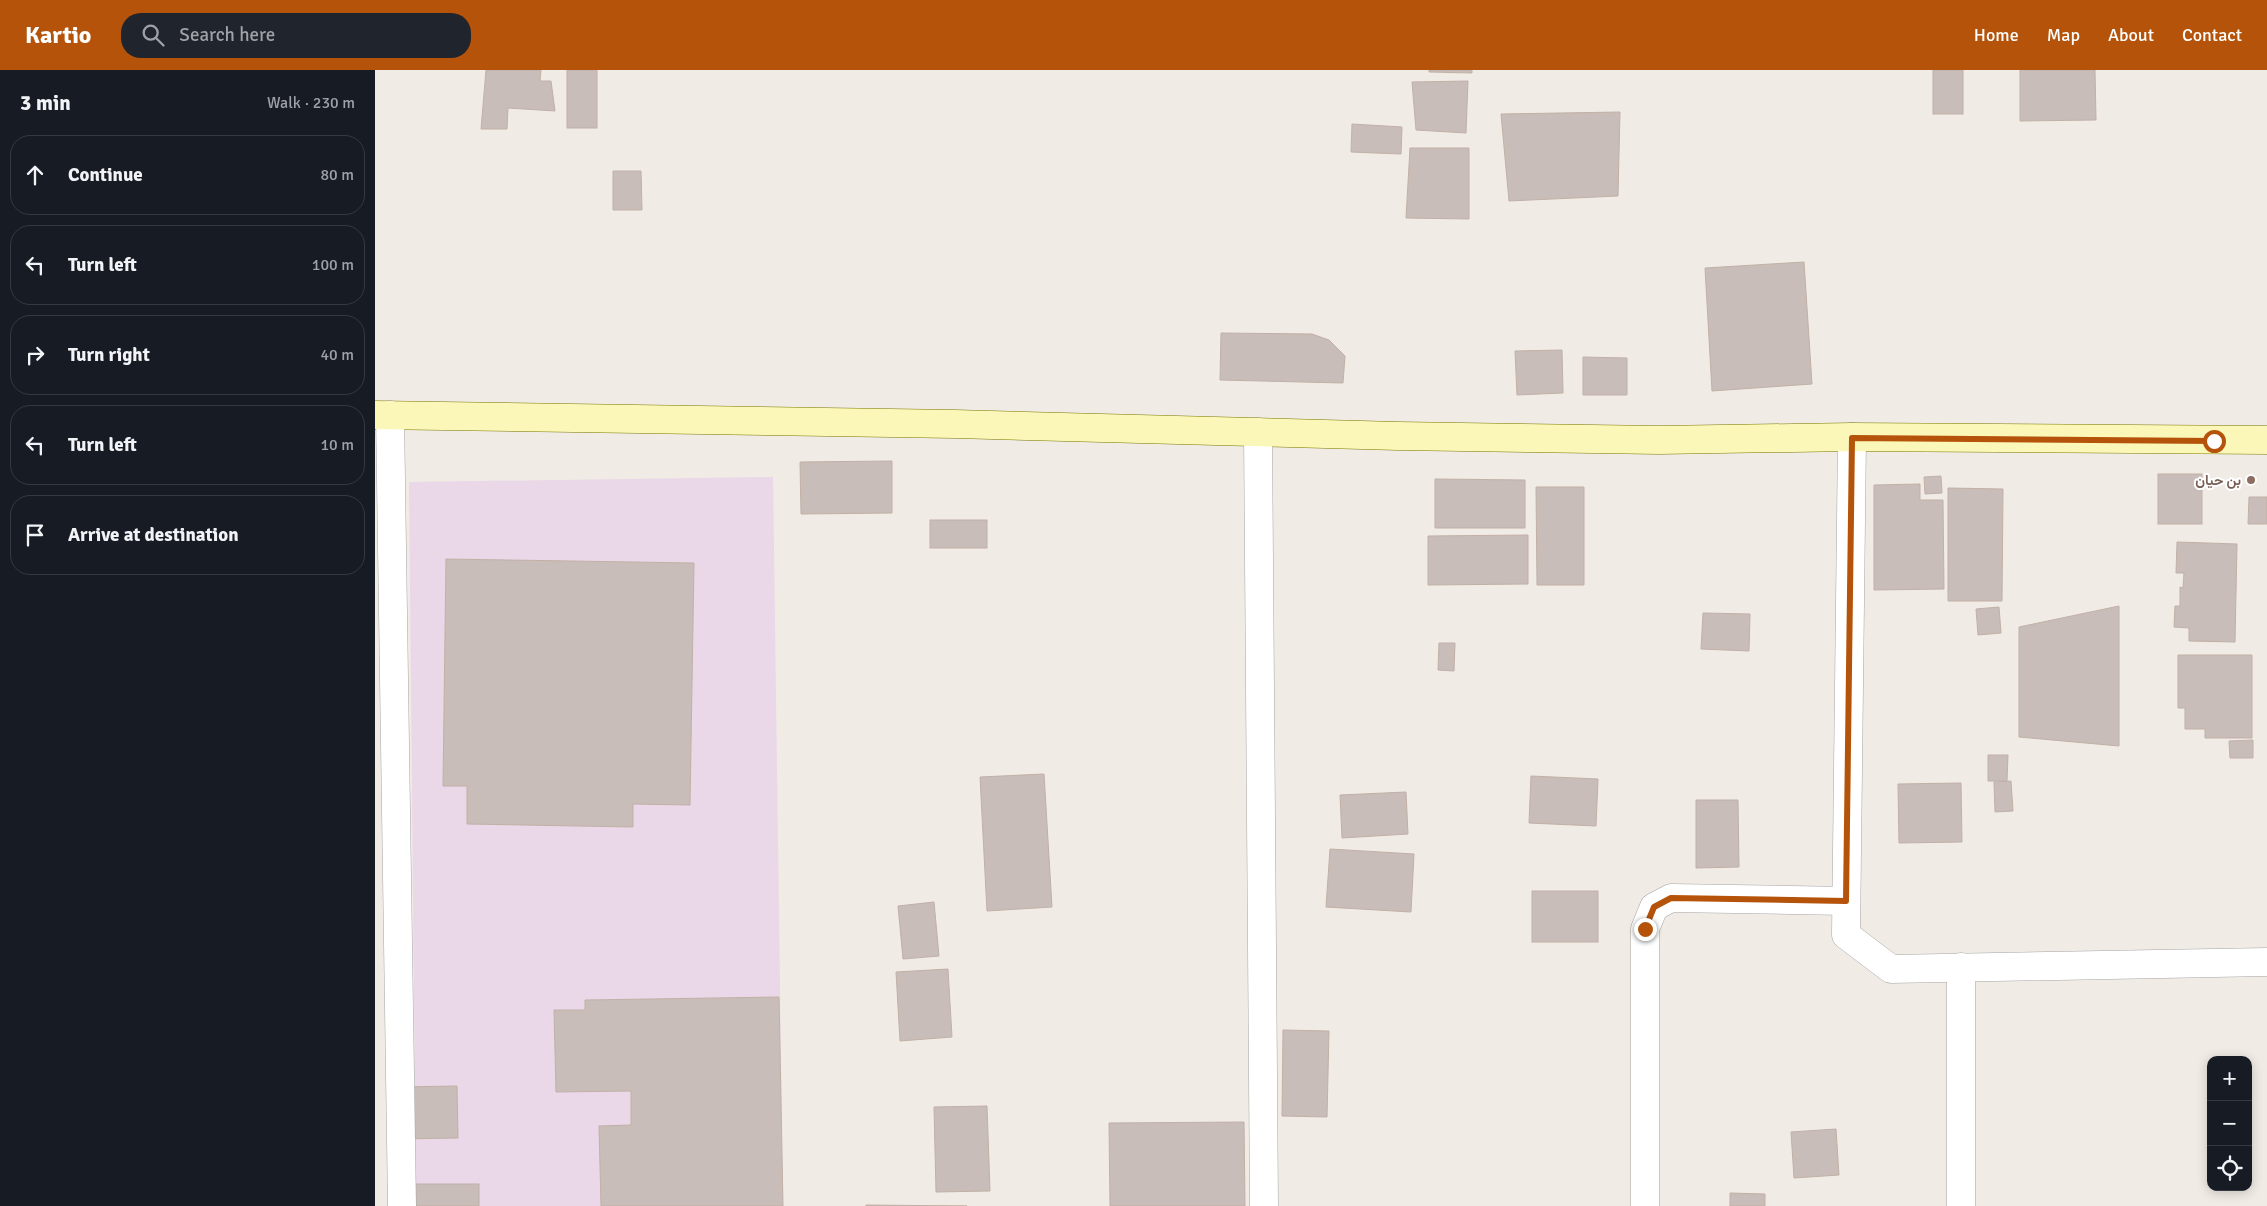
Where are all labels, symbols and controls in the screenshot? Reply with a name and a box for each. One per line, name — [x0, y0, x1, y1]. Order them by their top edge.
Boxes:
search box — [121, 13, 471, 58]
text: Kartio — [25, 20, 91, 50]
icon: search — [139, 21, 167, 49]
text: Search here — [179, 23, 275, 47]
text: Home — [1974, 24, 2019, 46]
text: Map — [2047, 24, 2080, 46]
text: About — [2108, 24, 2154, 46]
text: Contact — [2182, 24, 2242, 46]
text: 3 min — [20, 90, 71, 116]
text: Walk · 230 m — [267, 93, 355, 113]
icon: ahead — [21, 161, 49, 189]
text: Continue — [68, 163, 143, 187]
text: 80 m — [320, 165, 354, 185]
icon: left — [21, 251, 49, 279]
text: Turn left — [68, 253, 137, 277]
text: 100 m — [312, 255, 354, 275]
icon: right — [21, 341, 49, 369]
text: Turn right — [68, 343, 150, 367]
text: 40 m — [320, 345, 354, 365]
route start — [2203, 430, 2226, 453]
icon: left — [21, 431, 49, 459]
text: Turn left — [68, 433, 137, 457]
text: 10 m — [320, 435, 354, 455]
place label: بن حيان — [2195, 472, 2241, 489]
marker: بن حيان — [2245, 474, 2257, 486]
icon: arrive — [21, 521, 49, 549]
text: Arrive at destination — [68, 523, 239, 547]
route end — [1634, 918, 1657, 941]
map controls — [2207, 1056, 2252, 1191]
button: + — [2207, 1056, 2252, 1101]
button: − — [2207, 1101, 2252, 1146]
button: locate — [2207, 1146, 2252, 1191]

